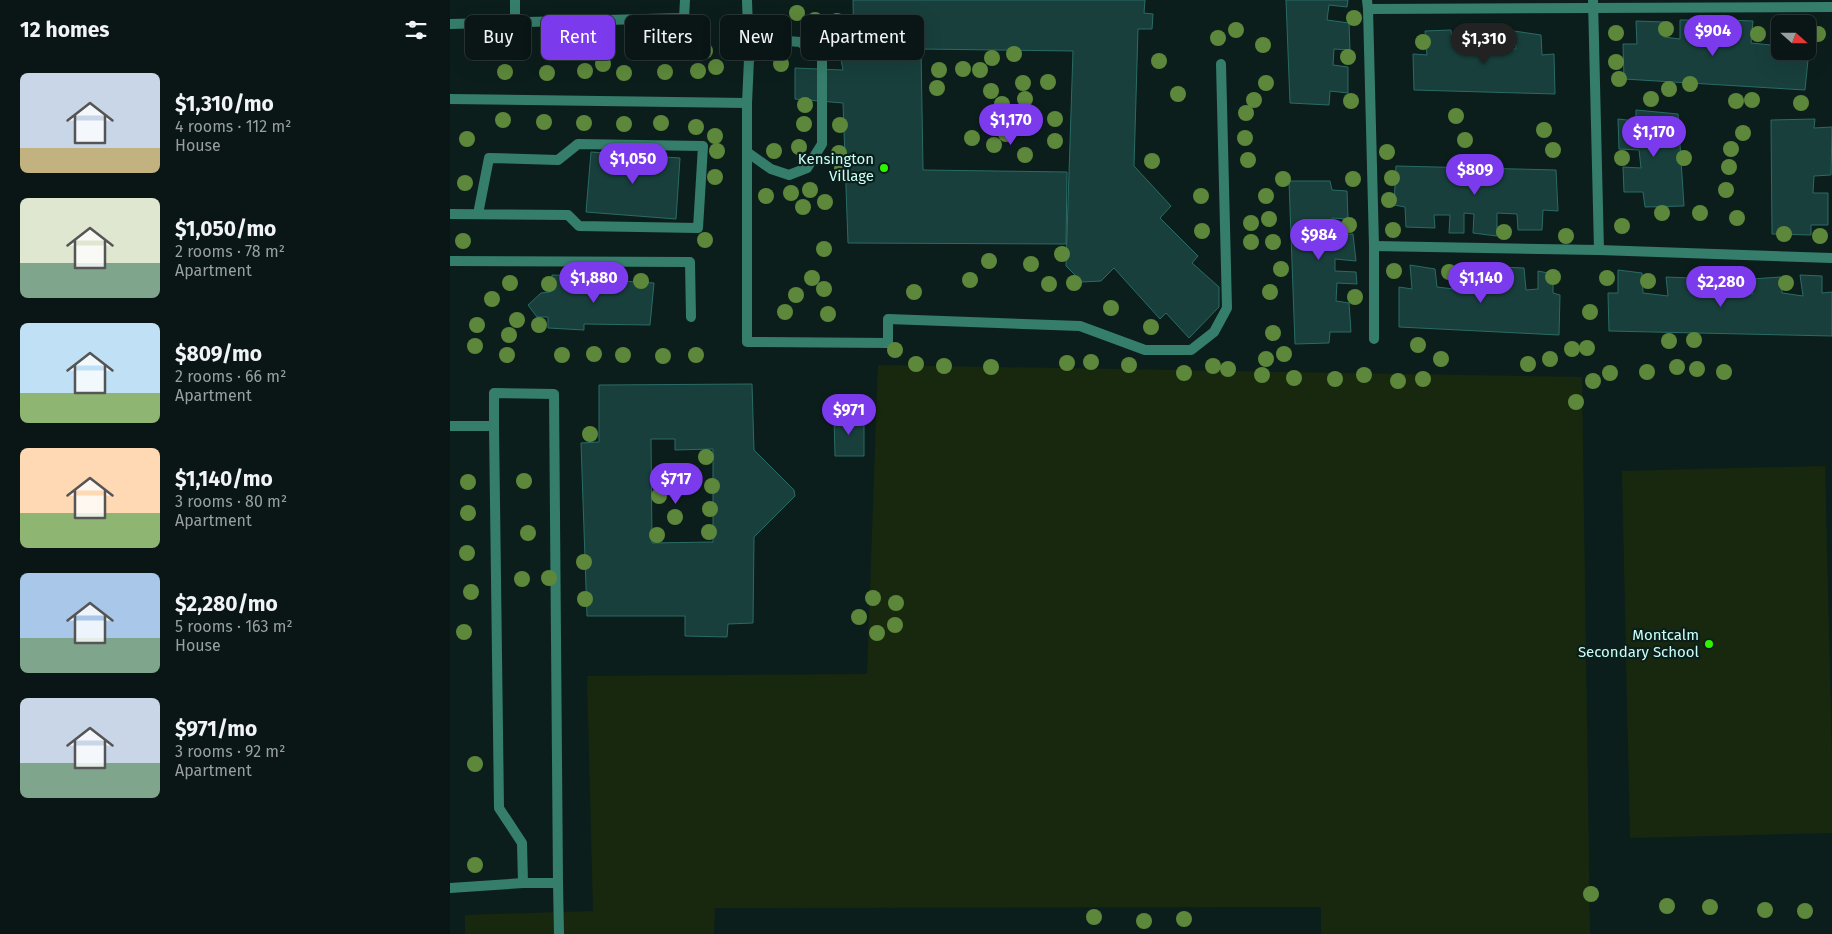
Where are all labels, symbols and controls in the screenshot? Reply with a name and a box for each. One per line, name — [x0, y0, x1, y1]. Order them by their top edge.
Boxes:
chip: Buy — [465, 15, 531, 60]
chip: Rent — [541, 15, 615, 60]
chip: Filters — [625, 15, 710, 60]
chip: New — [720, 15, 791, 60]
chip: Apartment — [801, 15, 924, 60]
pin: $904 — [1683, 15, 1743, 57]
north arrow — [1771, 15, 1816, 60]
map controls — [1771, 15, 1816, 60]
icon: filters — [402, 16, 430, 44]
text: 12 homes — [20, 17, 109, 43]
text: $904 — [1695, 21, 1731, 40]
pin: $1,310 — [1443, 22, 1525, 65]
text: $1,310 — [1462, 29, 1506, 48]
text: $1,310/mo — [175, 91, 274, 117]
icon: home — [60, 93, 120, 153]
pin: $1,170 — [970, 104, 1052, 146]
text: $1,170 — [990, 110, 1032, 129]
pin: $1,170 — [1613, 116, 1695, 158]
text: 4 rooms · 112 m² — [175, 117, 291, 136]
text: $1,170 — [1633, 122, 1675, 141]
text: House — [175, 136, 221, 155]
pin: $1,050 — [592, 142, 674, 185]
text: $1,050 — [610, 149, 656, 168]
place label: Kensington Village — [798, 150, 874, 185]
pin: $809 — [1445, 154, 1505, 196]
text: $809 — [1457, 160, 1493, 179]
marker: Kensington Village — [878, 162, 890, 174]
text: $1,050/mo — [175, 216, 276, 242]
icon: home — [60, 218, 120, 278]
pin: $984 — [1289, 218, 1349, 261]
text: $984 — [1301, 225, 1337, 244]
text: 2 rooms · 78 m² — [175, 242, 285, 261]
text: Apartment — [175, 261, 252, 280]
pin: $1,880 — [553, 262, 635, 304]
pin: $1,140 — [1440, 262, 1522, 304]
pin: $2,280 — [1680, 266, 1762, 308]
text: $1,880 — [570, 268, 618, 287]
text: $1,140 — [1459, 268, 1503, 287]
text: $2,280 — [1697, 272, 1745, 291]
text: $809/mo — [175, 341, 262, 367]
icon: home — [60, 343, 120, 403]
text: 2 rooms · 66 m² — [175, 367, 286, 386]
text: Apartment — [175, 386, 252, 405]
pin: $971 — [819, 394, 879, 436]
text: $971 — [833, 400, 865, 419]
pin: $717 — [646, 462, 706, 505]
text: $1,140/mo — [175, 466, 273, 492]
icon: home — [60, 468, 120, 528]
text: $717 — [661, 469, 691, 488]
text: 3 rooms · 80 m² — [175, 492, 287, 511]
text: Apartment — [175, 511, 252, 530]
text: $2,280/mo — [175, 591, 278, 617]
icon: home — [60, 593, 120, 653]
text: 5 rooms · 163 m² — [175, 617, 293, 636]
place label: Montcalm Secondary School — [1578, 626, 1700, 661]
text: House — [175, 636, 221, 655]
marker: Montcalm Secondary School — [1703, 638, 1715, 650]
text: $971/mo — [175, 716, 257, 742]
icon: home — [60, 718, 120, 778]
text: 3 rooms · 92 m² — [175, 742, 285, 761]
text: Apartment — [175, 761, 252, 780]

